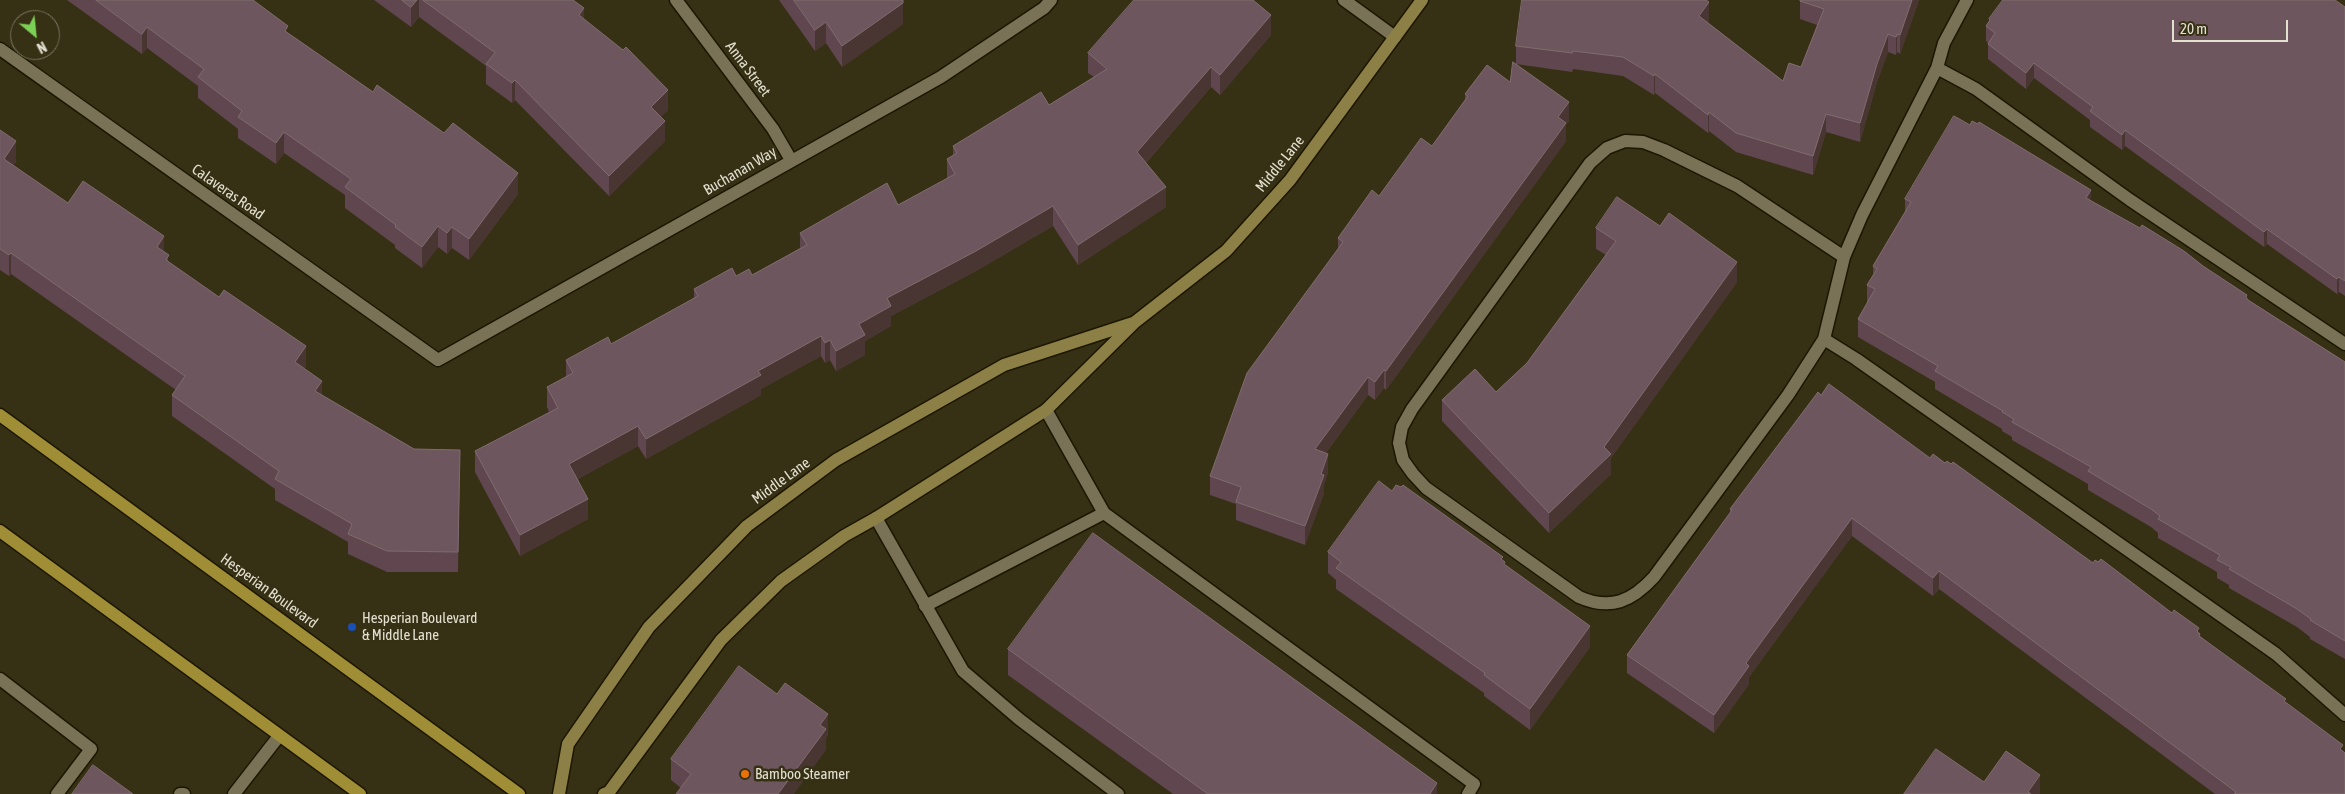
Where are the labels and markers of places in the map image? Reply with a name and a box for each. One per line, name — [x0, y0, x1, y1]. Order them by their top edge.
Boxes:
place label: Hesperian Boulevard & Middle Lane — [362, 609, 477, 644]
marker: Hesperian Boulevard & Middle Lane — [346, 621, 358, 633]
place label: Bamboo Steamer — [755, 765, 849, 783]
marker: Bamboo Steamer — [739, 768, 751, 780]

